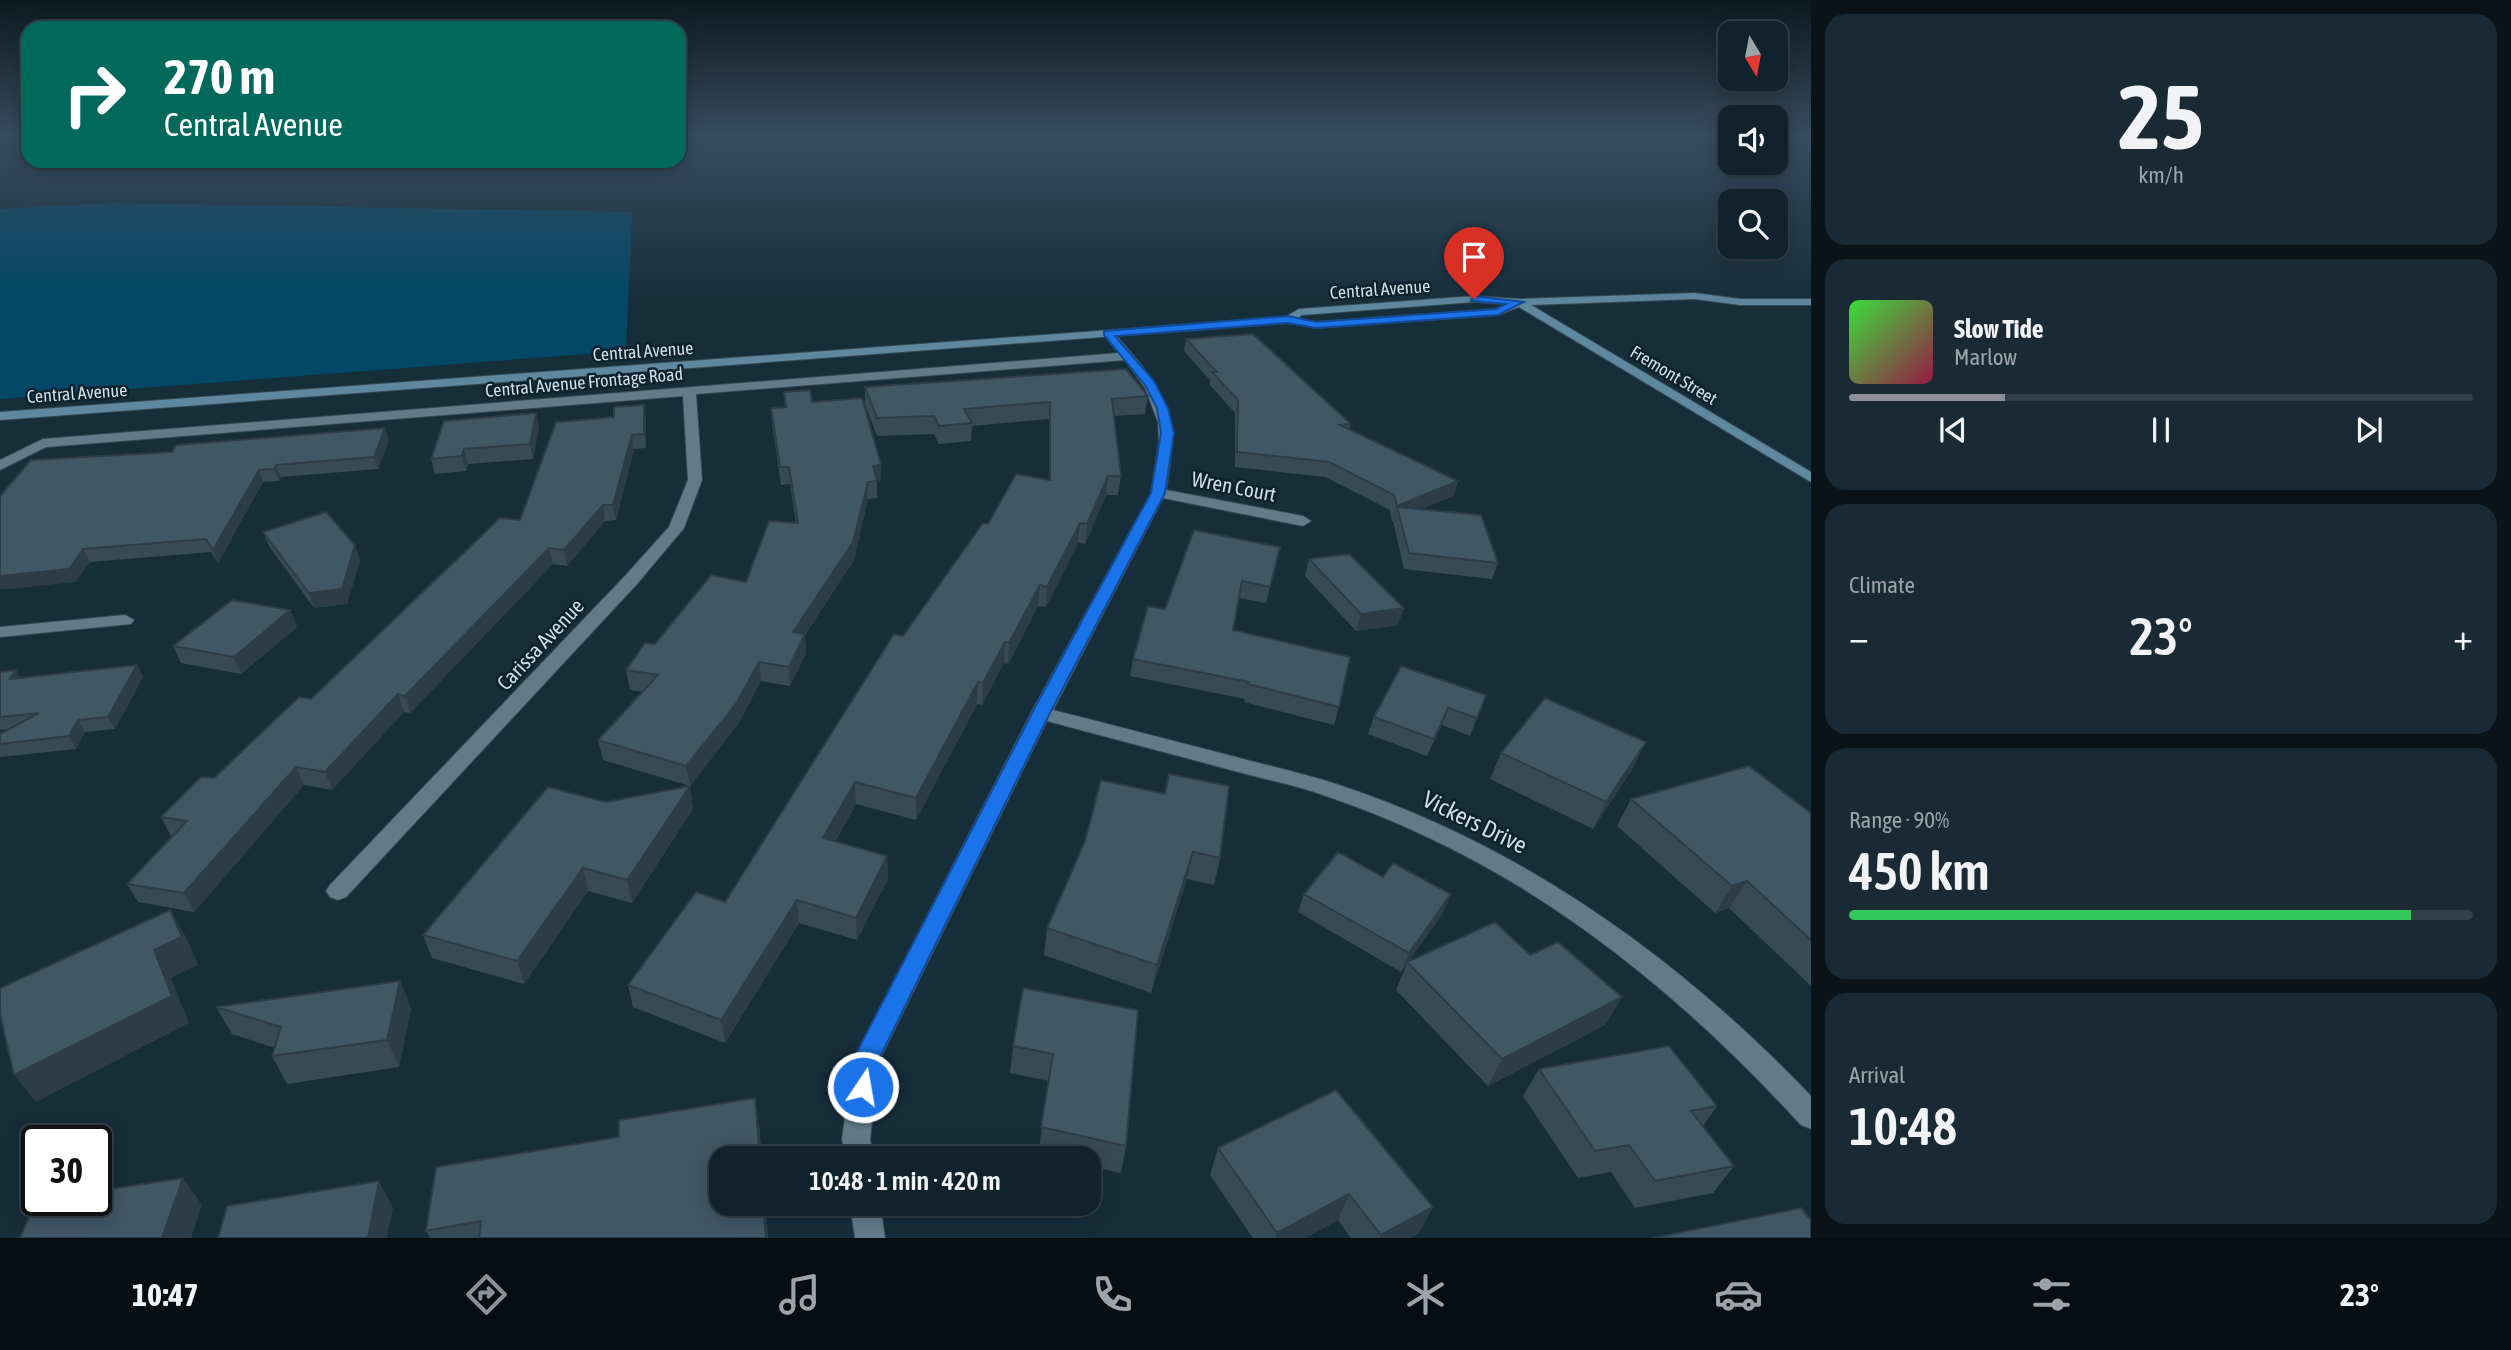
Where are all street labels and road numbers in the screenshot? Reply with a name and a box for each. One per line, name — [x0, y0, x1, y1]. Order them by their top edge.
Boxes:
street label: Central Avenue — [1329, 275, 1431, 303]
street label: Central Avenue — [592, 337, 694, 365]
street label: Fremont Street — [1627, 341, 1721, 409]
street label: Central Avenue Frontage Road — [484, 363, 684, 401]
street label: Central Avenue — [26, 379, 128, 407]
street label: Wren Court — [1190, 466, 1278, 506]
street label: Carissa Avenue — [492, 593, 588, 695]
street label: Vickers Drive — [1418, 785, 1532, 859]

